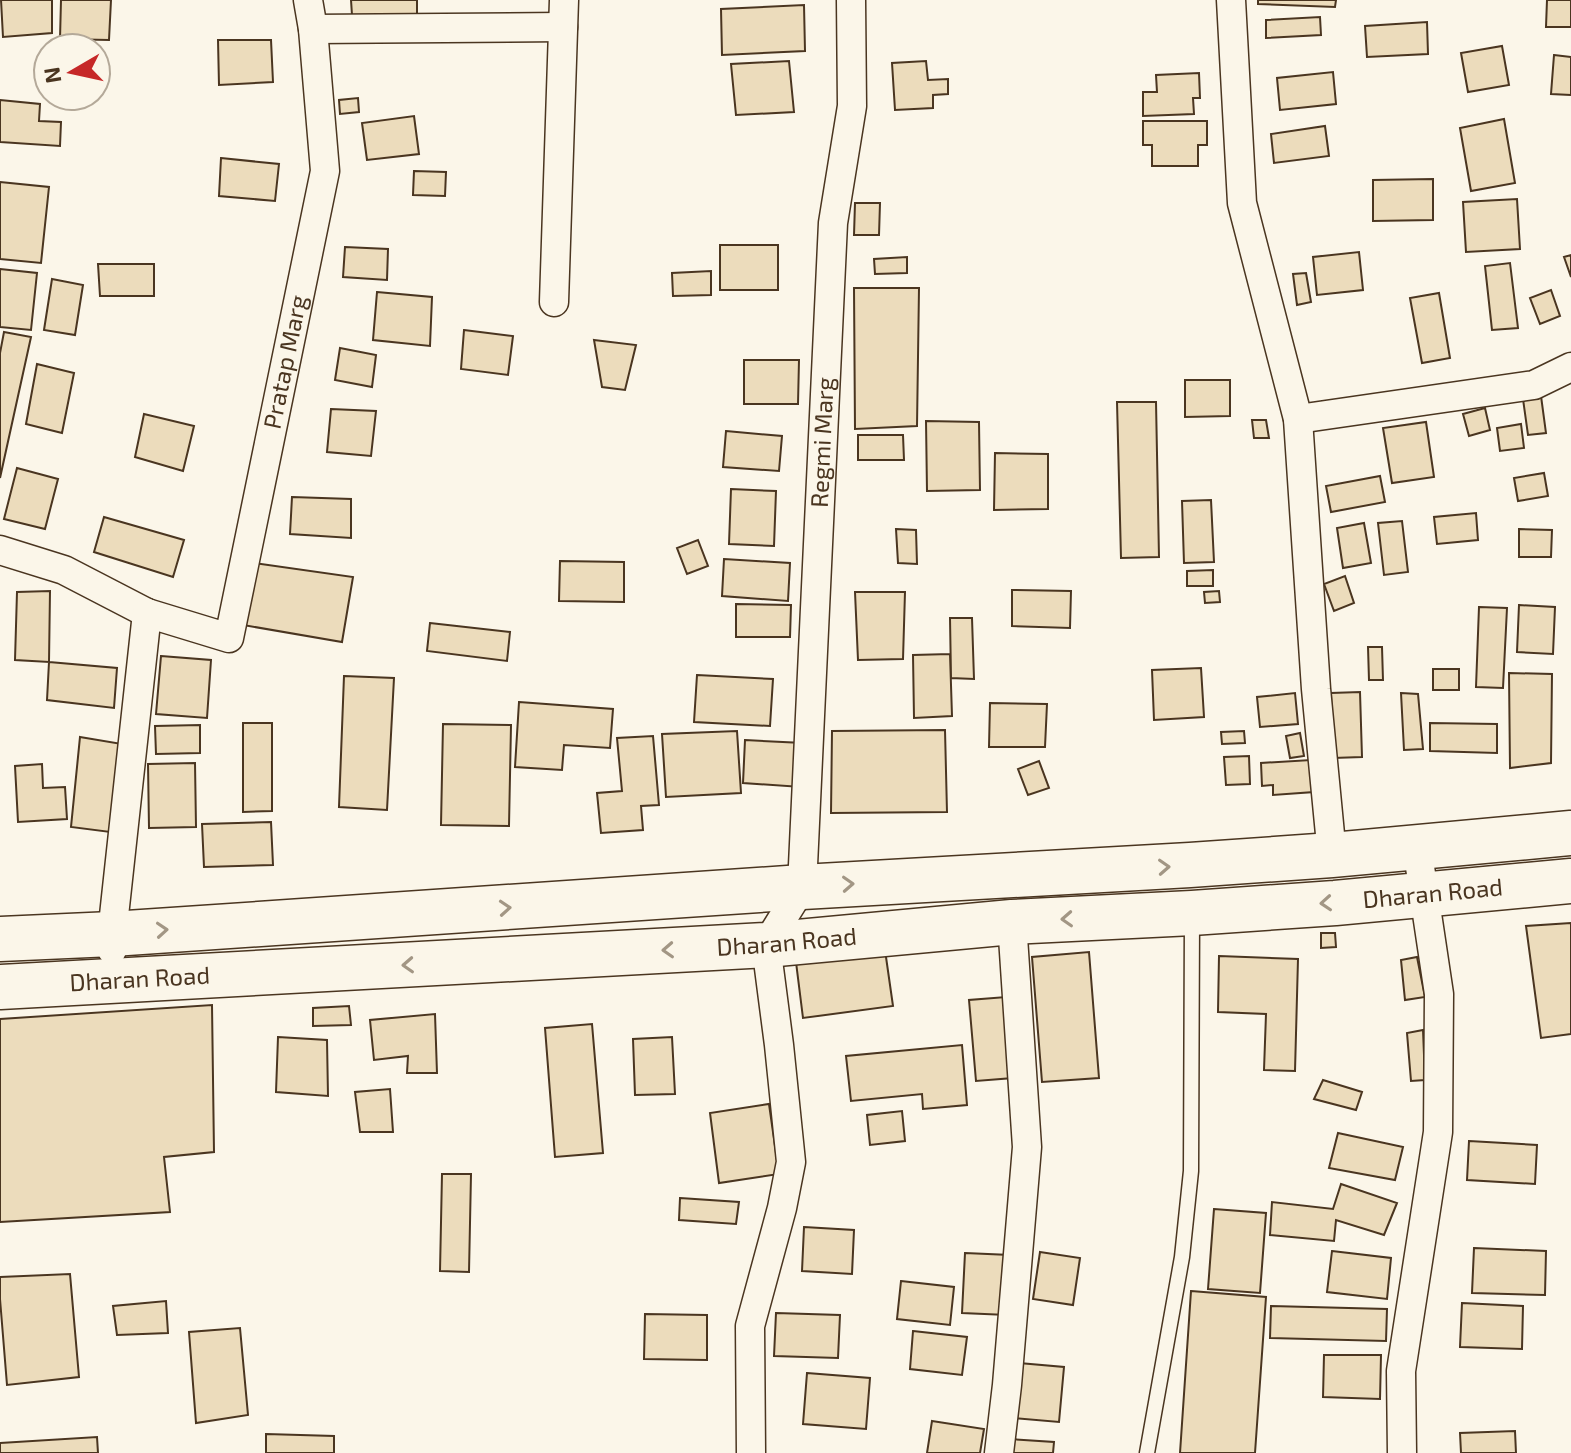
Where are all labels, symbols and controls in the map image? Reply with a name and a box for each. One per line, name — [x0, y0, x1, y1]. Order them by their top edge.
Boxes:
north arrow — [32, 32, 112, 112]
text: N — [37, 65, 65, 85]
street label: Pratap Marg — [256, 292, 312, 431]
street label: Regmi Marg — [804, 376, 839, 508]
one-way arrow — [1158, 858, 1171, 875]
street label: Dharan Road — [1361, 871, 1504, 913]
one-way arrow — [842, 876, 855, 893]
one-way arrow — [1319, 894, 1332, 911]
one-way arrow — [499, 900, 512, 917]
one-way arrow — [1060, 911, 1072, 928]
street label: Dharan Road — [716, 921, 858, 961]
one-way arrow — [156, 922, 169, 939]
one-way arrow — [661, 941, 674, 958]
one-way arrow — [401, 956, 414, 973]
street label: Dharan Road — [69, 960, 211, 996]

